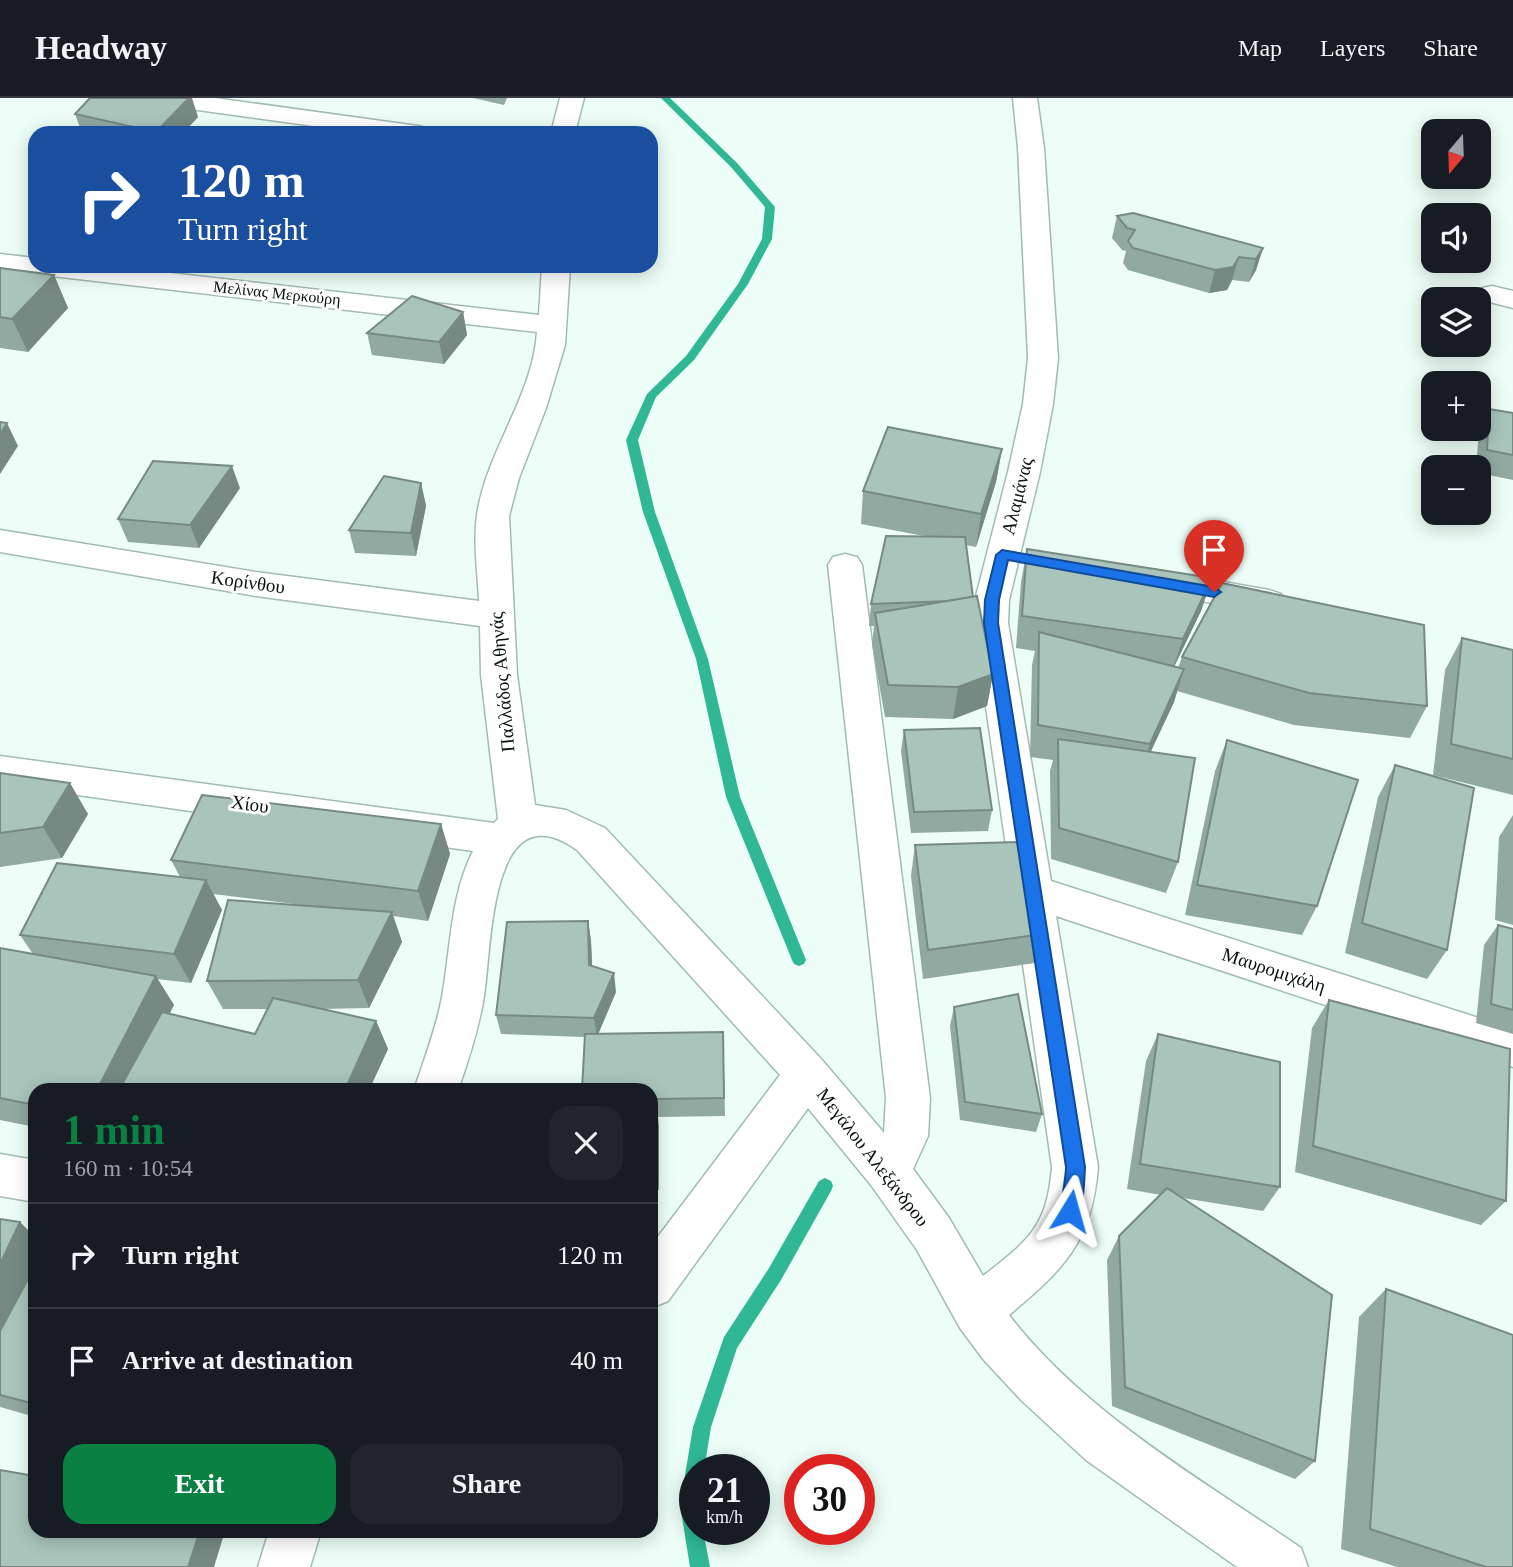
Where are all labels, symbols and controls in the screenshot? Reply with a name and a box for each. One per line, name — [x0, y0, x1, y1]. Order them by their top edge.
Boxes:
text: Headway — [35, 30, 167, 66]
text: Map — [1238, 35, 1282, 61]
text: Layers — [1320, 35, 1385, 61]
text: Share — [1423, 35, 1478, 61]
north arrow — [1421, 119, 1491, 189]
map controls — [1421, 119, 1491, 525]
text: 120 m — [178, 153, 305, 208]
icon: right — [63, 154, 154, 245]
button: sound — [1421, 203, 1491, 273]
text: Turn right — [178, 211, 308, 247]
street label: Μελίνας Μερκούρη — [212, 278, 341, 309]
button: layers — [1421, 287, 1491, 357]
button: + — [1421, 371, 1491, 441]
street label: Αλαμάνας — [997, 455, 1037, 537]
button: − — [1421, 455, 1491, 525]
pin — [1184, 520, 1244, 592]
icon: arrive — [1195, 531, 1233, 569]
street label: Κορίνθου — [210, 566, 286, 598]
street label: Παλλάδος Αθηνάς — [485, 611, 519, 753]
street label: Χίου — [230, 791, 270, 817]
street label: Μαυρομιχάλη — [1220, 943, 1328, 997]
street label: Μεγάλου Αλεξάνδρου — [813, 1084, 933, 1230]
button: close — [549, 1106, 623, 1180]
text: 1 min — [63, 1107, 165, 1153]
text: 160 m · 10:54 — [63, 1156, 193, 1181]
position arrow — [1033, 1174, 1107, 1248]
icon: right — [63, 1237, 101, 1275]
text: Turn right — [122, 1241, 239, 1270]
text: 120 m — [557, 1241, 623, 1270]
icon: arrive — [63, 1342, 101, 1380]
text: Arrive at destination — [122, 1346, 353, 1375]
text: 40 m — [570, 1346, 623, 1375]
button: Exit — [63, 1444, 336, 1524]
button: Share — [350, 1444, 623, 1524]
speed limit sign: 30 — [784, 1454, 875, 1545]
text: 21 — [707, 1471, 742, 1510]
text: km/h — [706, 1507, 743, 1527]

